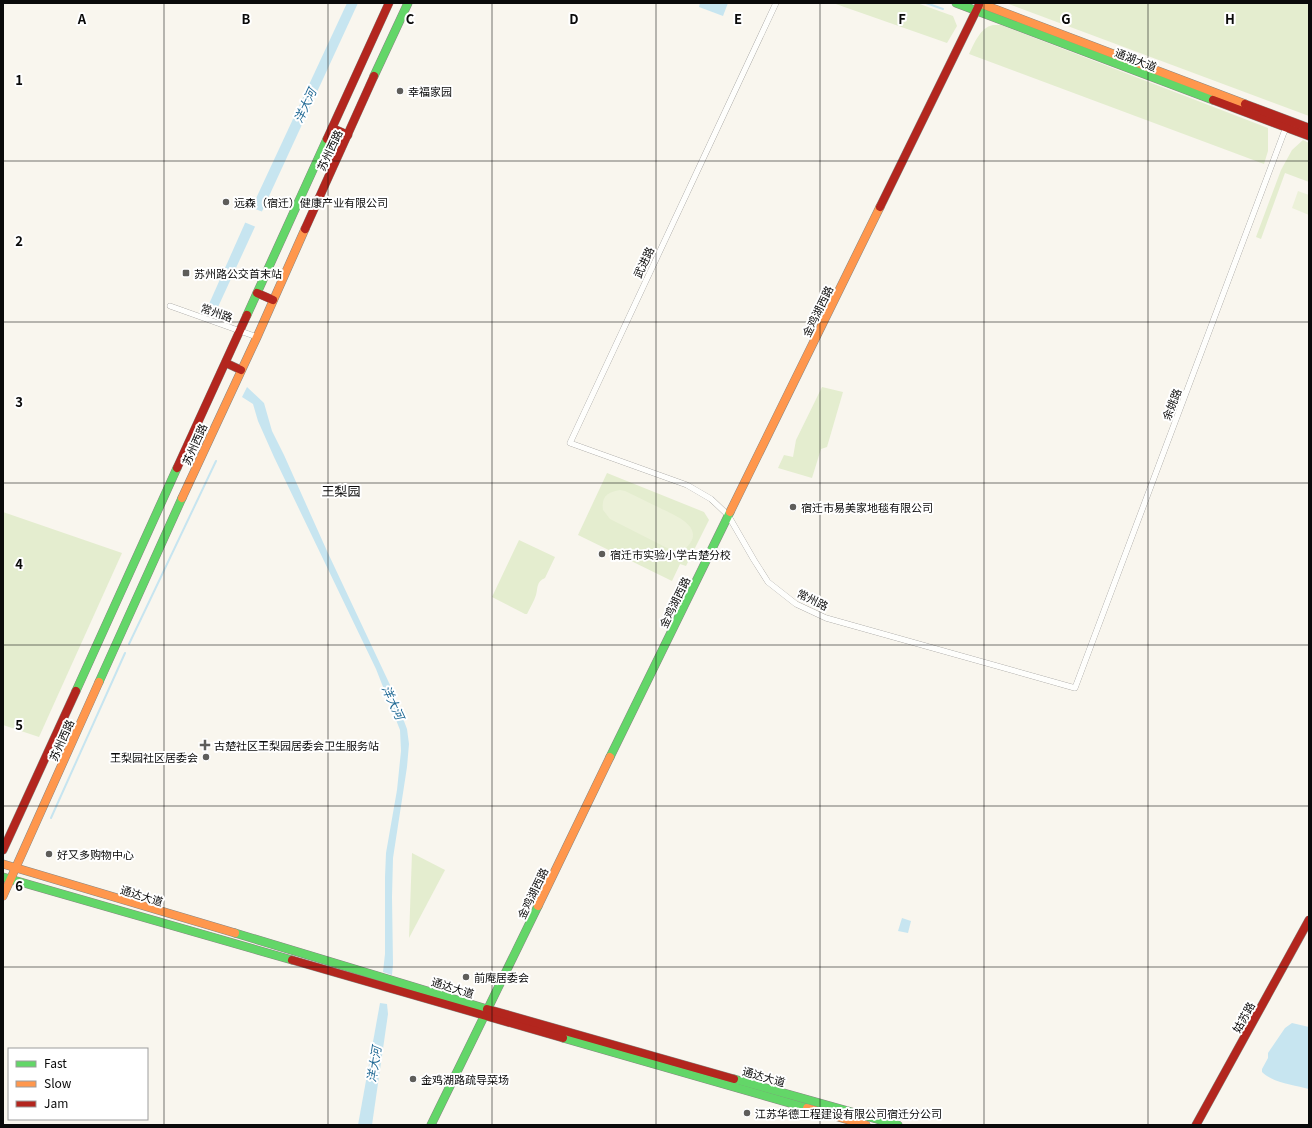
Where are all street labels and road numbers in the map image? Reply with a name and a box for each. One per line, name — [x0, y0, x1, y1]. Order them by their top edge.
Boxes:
street label: 通湖大道 — [1113, 44, 1159, 74]
street label: 苏州西路 — [312, 127, 346, 173]
street label: 武进路 — [629, 244, 657, 280]
street label: 金鸡湖西路 — [798, 283, 836, 339]
street label: 常州路 — [199, 299, 235, 325]
street label: 余姚路 — [1158, 386, 1184, 422]
street label: 苏州西路 — [178, 421, 210, 467]
street label: 金鸡湖西路 — [655, 574, 693, 630]
street label: 常州路 — [795, 585, 831, 613]
street label: 苏州西路 — [45, 717, 77, 763]
street label: 金鸡湖西路 — [513, 865, 551, 921]
street label: 通达大道 — [119, 881, 165, 909]
street label: 通达大道 — [430, 973, 476, 1001]
street label: 姑苏路 — [1228, 999, 1258, 1035]
street label: 通达大道 — [741, 1062, 787, 1090]

